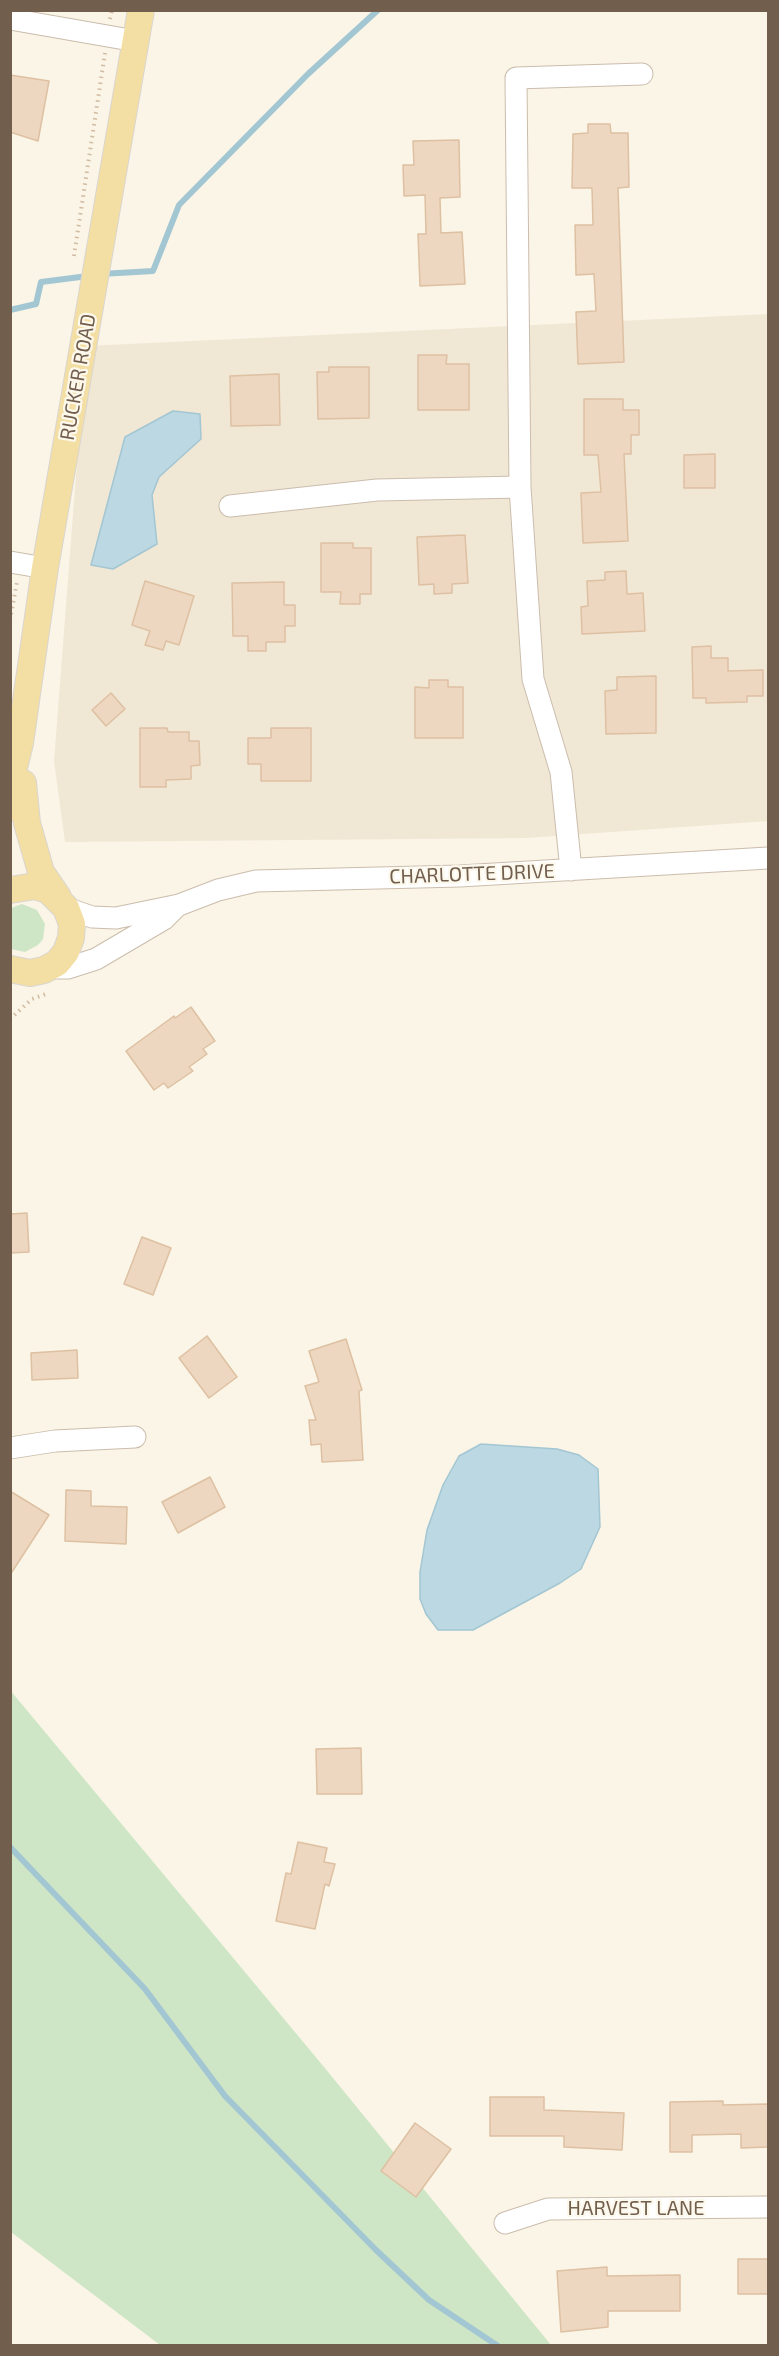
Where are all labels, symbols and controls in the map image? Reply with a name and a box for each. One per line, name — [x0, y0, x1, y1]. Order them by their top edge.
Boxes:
street label: RUCKER ROAD — [55, 312, 101, 442]
street label: CHARLOTTE DRIVE — [389, 859, 555, 889]
street label: HARVEST LANE — [568, 2196, 704, 2220]

